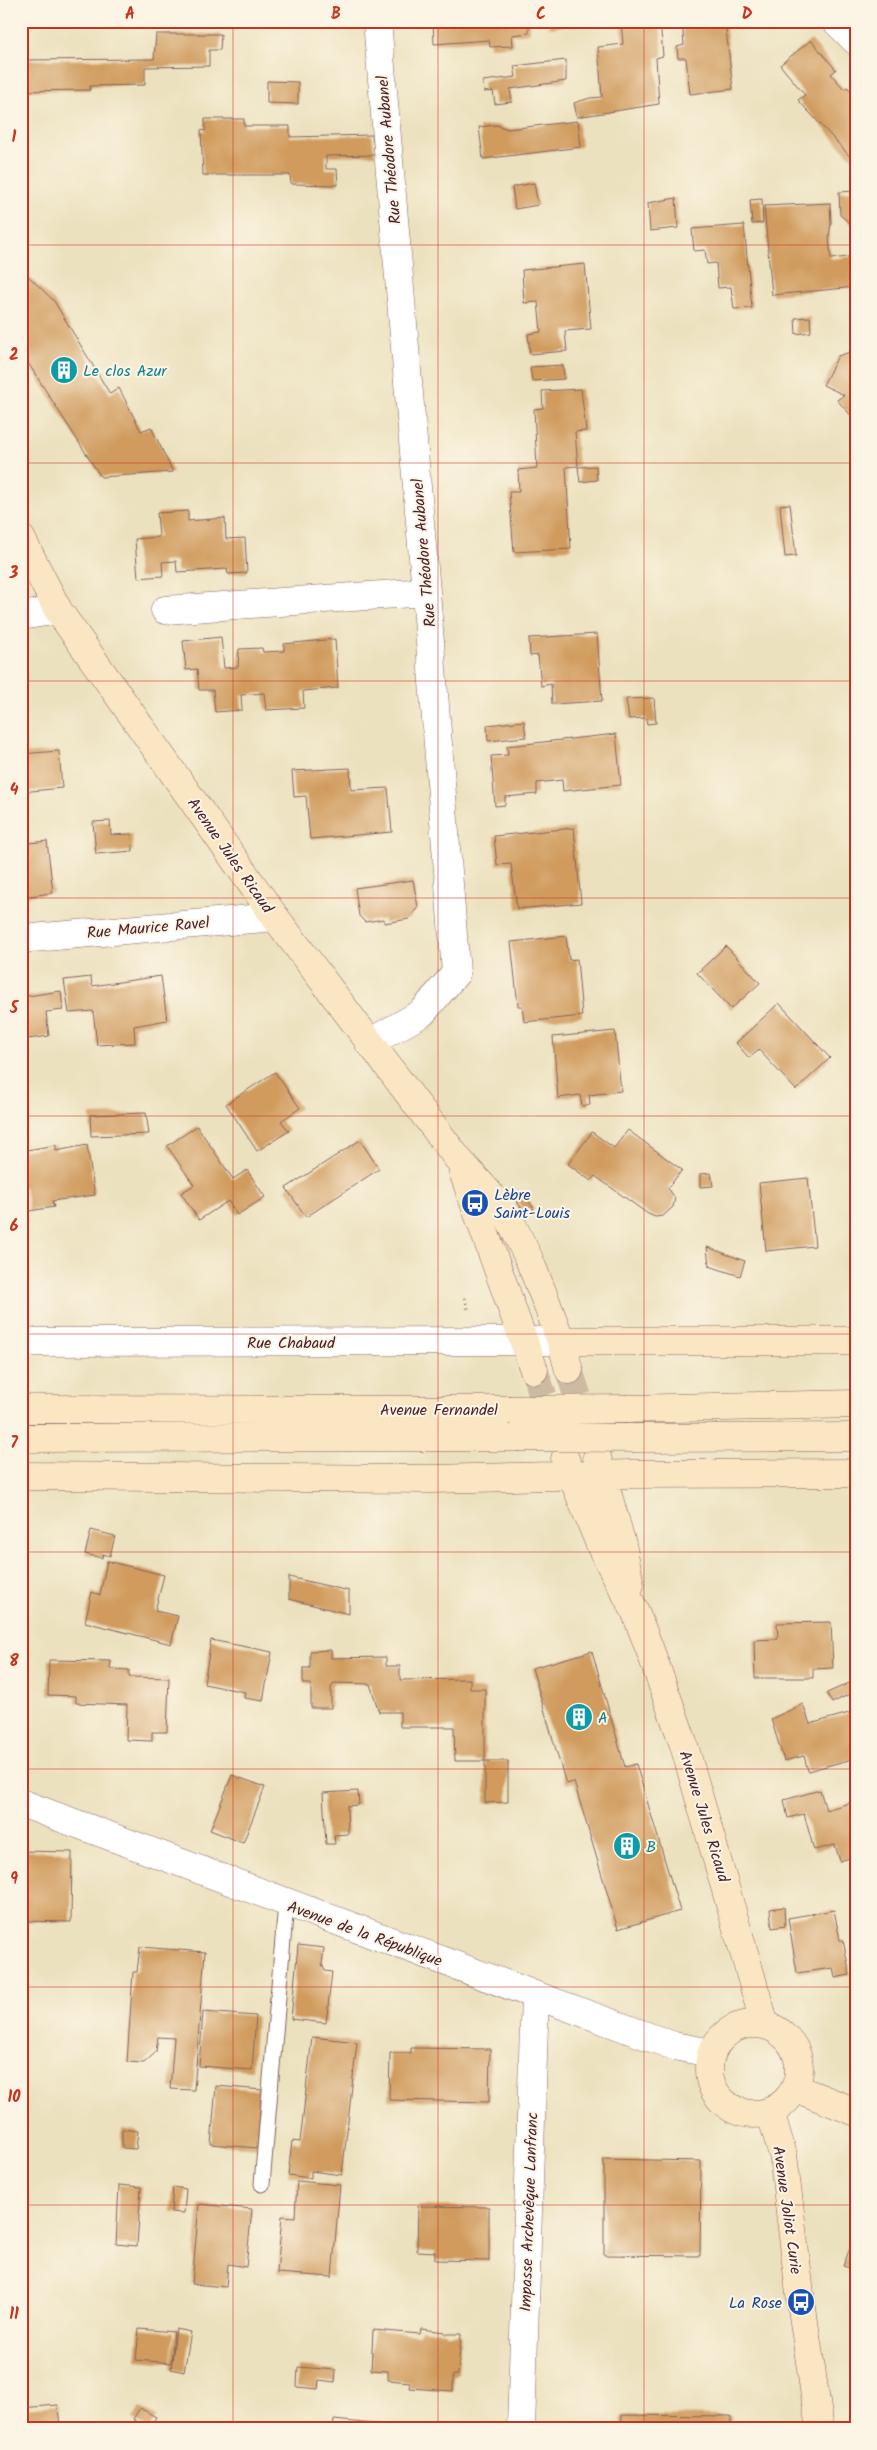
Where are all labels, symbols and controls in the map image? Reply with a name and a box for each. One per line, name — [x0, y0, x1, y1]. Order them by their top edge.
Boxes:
text: A — [125, 2, 135, 27]
text: B — [331, 2, 341, 27]
text: C — [536, 2, 546, 27]
text: D — [742, 2, 753, 27]
street label: Rue Théodore Aubanel — [371, 74, 408, 225]
text: 1 — [12, 125, 17, 150]
text: 2 — [9, 343, 19, 368]
building icon: Le clos Azur — [49, 355, 79, 385]
place label: Le clos Azur — [83, 359, 168, 384]
street label: Rue Théodore Aubanel — [406, 477, 443, 628]
text: 3 — [9, 561, 19, 586]
text: 4 — [10, 778, 19, 803]
street label: Avenue Jules Ricaud — [180, 793, 280, 920]
street label: Rue Maurice Ravel — [86, 911, 211, 946]
text: 5 — [9, 996, 20, 1021]
place label: Lèbre Saint-Louis — [494, 1183, 570, 1226]
bus stop icon: Lèbre Saint-Louis — [460, 1188, 490, 1218]
text: 6 — [10, 1214, 19, 1239]
street label: Rue Chabaud — [247, 1331, 336, 1356]
street label: Avenue Fernandel — [380, 1398, 498, 1423]
text: 7 — [10, 1431, 18, 1456]
text: 8 — [9, 1649, 19, 1674]
building icon: A — [564, 1702, 594, 1732]
place label: A — [598, 1706, 608, 1731]
street label: Avenue Jules Ricaud — [672, 1748, 736, 1886]
building icon: B — [612, 1831, 642, 1861]
place label: B — [646, 1835, 656, 1860]
text: 9 — [10, 1867, 18, 1892]
street label: Avenue de la République — [284, 1895, 445, 1974]
text: 10 — [7, 2085, 21, 2110]
street label: Impasse Archevêque Lanfranc — [514, 2112, 545, 2312]
street label: Avenue Joliot Curie — [765, 2144, 808, 2276]
bus stop icon: La Rose — [786, 2287, 816, 2317]
place label: La Rose — [729, 2291, 782, 2316]
text: 11 — [9, 2302, 19, 2327]

